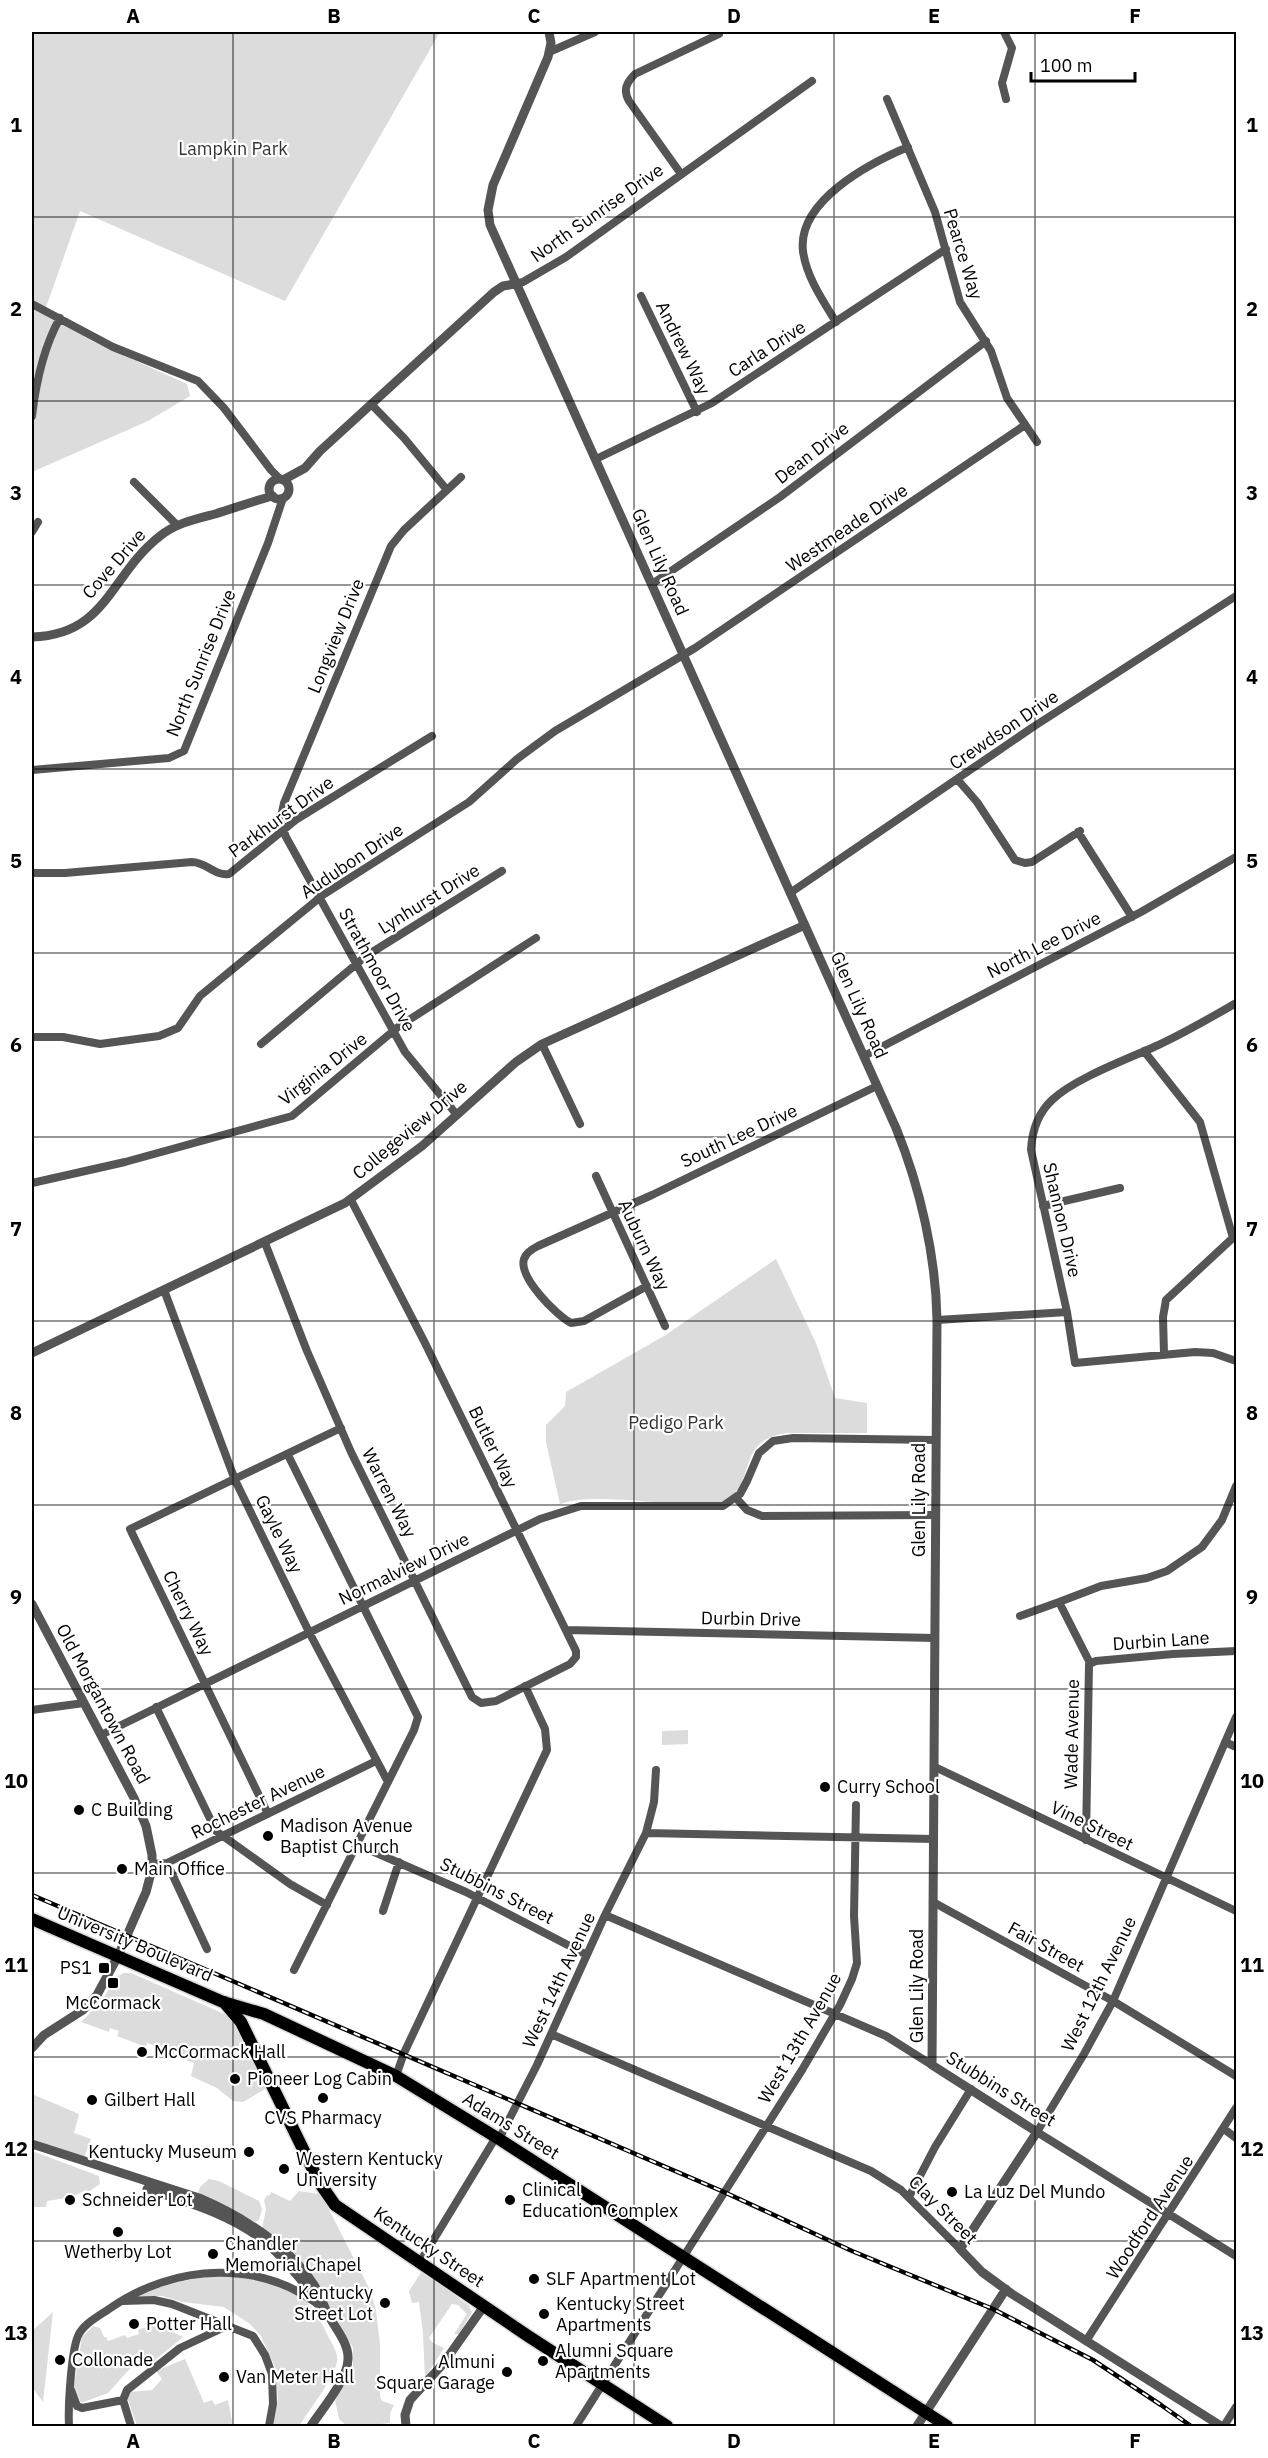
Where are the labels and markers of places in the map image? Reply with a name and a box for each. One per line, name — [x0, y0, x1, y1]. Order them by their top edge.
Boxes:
place label: Curry School — [837, 1775, 940, 1798]
marker: Curry School — [818, 1780, 832, 1794]
place label: C Building — [91, 1798, 173, 1821]
marker: C Building — [72, 1803, 86, 1817]
place label: Madison Avenue Baptist Church — [280, 1814, 413, 1858]
marker: Madison Avenue Baptist Church — [261, 1829, 275, 1843]
place label: Main Office — [134, 1857, 225, 1880]
marker: Main Office — [115, 1862, 129, 1876]
place label: PS1 — [60, 1956, 92, 1979]
marker: PS1 — [97, 1961, 111, 1975]
marker: McCormack — [106, 1976, 120, 1990]
place label: McCormack — [65, 1991, 161, 2014]
place label: McCormack Hall — [154, 2040, 286, 2063]
marker: McCormack Hall — [135, 2045, 149, 2059]
place label: Pioneer Log Cabin — [247, 2067, 392, 2090]
marker: Pioneer Log Cabin — [228, 2072, 242, 2086]
place label: Gilbert Hall — [104, 2088, 196, 2111]
marker: CVS Pharmacy — [316, 2091, 330, 2105]
marker: Gilbert Hall — [85, 2093, 99, 2107]
place label: CVS Pharmacy — [264, 2106, 382, 2129]
place label: Kentucky Museum — [88, 2140, 237, 2163]
marker: Kentucky Museum — [242, 2145, 256, 2159]
place label: Western Kentucky University — [296, 2147, 443, 2191]
marker: Western Kentucky University — [277, 2162, 291, 2176]
place label: Clinical Education Complex — [522, 2178, 678, 2222]
place label: La Luz Del Mundo — [964, 2180, 1105, 2203]
marker: La Luz Del Mundo — [945, 2185, 959, 2199]
place label: Schneider Lot — [82, 2188, 193, 2211]
marker: Schneider Lot — [63, 2193, 77, 2207]
marker: Clinical Education Complex — [503, 2193, 517, 2207]
marker: Wetherby Lot — [111, 2225, 125, 2239]
place label: Chandler Memorial Chapel — [225, 2232, 361, 2276]
place label: Wetherby Lot — [64, 2240, 172, 2263]
marker: Chandler Memorial Chapel — [206, 2247, 220, 2261]
place label: SLF Apartment Lot — [546, 2267, 696, 2290]
marker: SLF Apartment Lot — [527, 2272, 541, 2286]
place label: Kentucky Street Lot — [294, 2281, 373, 2325]
place label: Kentucky Street Apartments — [556, 2292, 685, 2336]
marker: Kentucky Street Lot — [378, 2296, 392, 2310]
marker: Kentucky Street Apartments — [537, 2307, 551, 2321]
place label: Potter Hall — [146, 2312, 232, 2335]
marker: Potter Hall — [127, 2317, 141, 2331]
place label: Alumni Square Apartments — [555, 2339, 674, 2383]
place label: Collonade — [72, 2348, 153, 2371]
place label: Almuni Square Garage — [376, 2350, 495, 2394]
marker: Collonade — [53, 2353, 67, 2367]
marker: Alumni Square Apartments — [536, 2354, 550, 2368]
place label: Van Meter Hall — [236, 2365, 354, 2388]
marker: Almuni Square Garage — [500, 2365, 514, 2379]
marker: Van Meter Hall — [217, 2370, 231, 2384]

